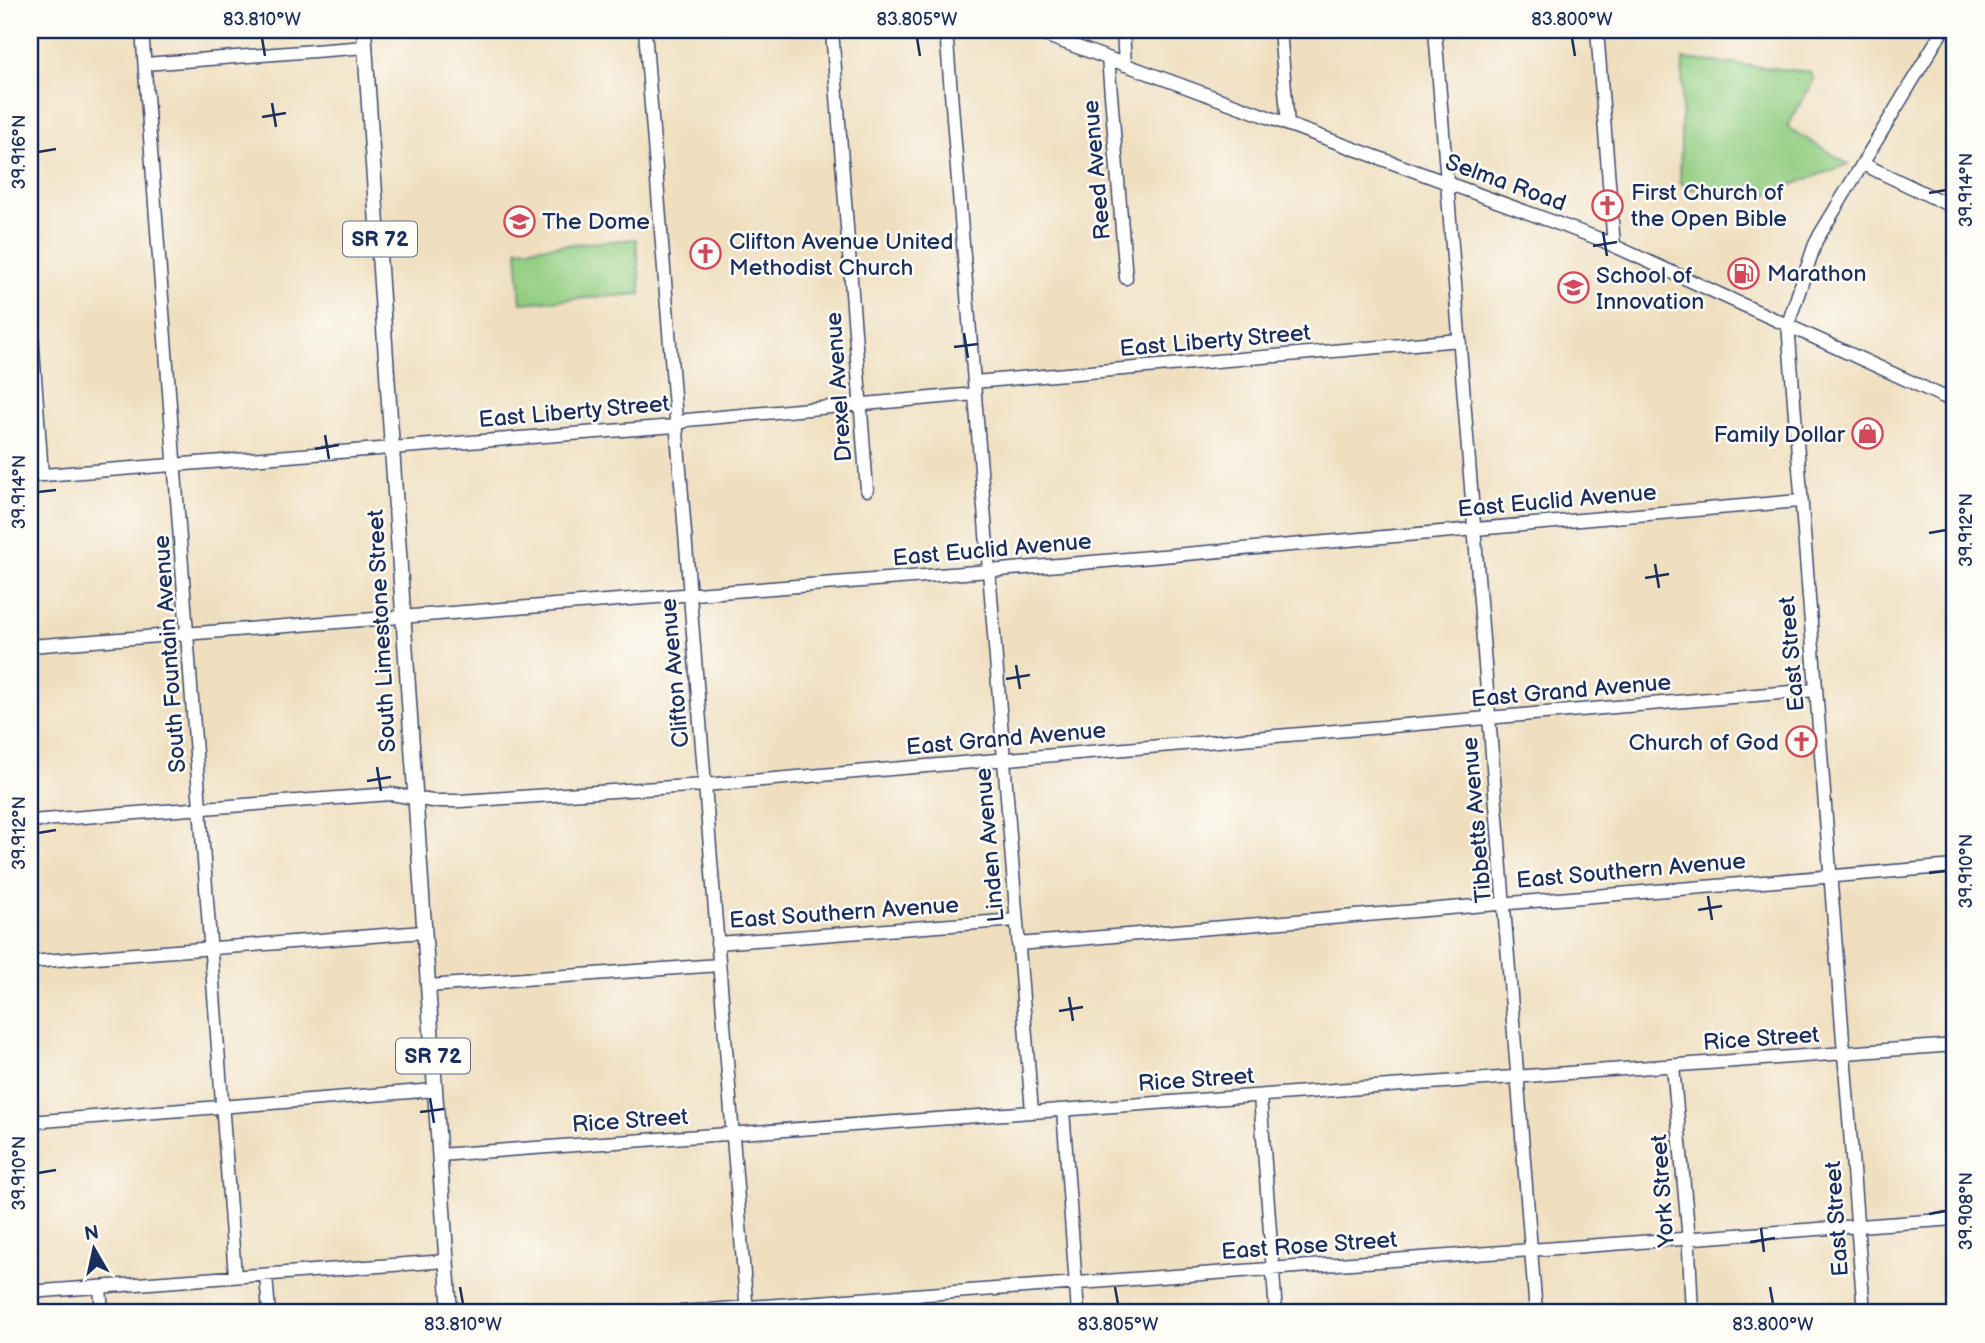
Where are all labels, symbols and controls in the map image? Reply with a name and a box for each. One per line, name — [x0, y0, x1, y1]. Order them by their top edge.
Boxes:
text: 83.810°W — [223, 9, 302, 30]
text: 83.805°W — [877, 9, 958, 30]
text: 83.800°W — [1531, 9, 1613, 30]
street label: Reed Avenue — [1077, 99, 1117, 241]
text: 39.916°N — [9, 115, 30, 189]
street label: Selma Road — [1441, 148, 1570, 218]
text: 39.914°N — [1956, 153, 1977, 227]
place label: First Church of the Open Bible — [1631, 179, 1787, 233]
church icon: First Church of the Open Bible — [1591, 188, 1625, 222]
school or university icon: The Dome — [502, 204, 536, 238]
place label: The Dome — [542, 208, 650, 236]
road number: SR 72 — [343, 222, 417, 256]
place label: Clifton Avenue United Methodist Church — [729, 228, 953, 282]
church icon: Clifton Avenue United Methodist Church — [689, 237, 723, 271]
fuel station icon: Marathon — [1727, 256, 1761, 290]
place label: Marathon — [1767, 260, 1867, 288]
place label: School of Innovation — [1596, 262, 1704, 316]
school or university icon: School of Innovation — [1556, 271, 1590, 305]
street label: Drexel Avenue — [820, 311, 858, 463]
street label: East Liberty Street — [1119, 319, 1312, 363]
street label: East Liberty Street — [478, 390, 671, 434]
shop icon: Family Dollar — [1851, 417, 1885, 451]
place label: Family Dollar — [1713, 421, 1846, 449]
text: 39.914°N — [9, 455, 30, 529]
street label: East Euclid Avenue — [1457, 478, 1658, 524]
text: 39.912°N — [1956, 493, 1977, 567]
street label: South Limestone Street — [362, 509, 402, 753]
street label: East Euclid Avenue — [892, 527, 1093, 573]
street label: South Fountain Avenue — [148, 534, 192, 774]
street label: East Street — [1773, 595, 1811, 713]
street label: Clifton Avenue — [655, 597, 695, 749]
street label: East Grand Avenue — [1470, 668, 1672, 714]
street label: East Grand Avenue — [905, 716, 1107, 762]
church icon: Church of God — [1785, 725, 1819, 759]
place label: Church of God — [1628, 729, 1779, 757]
street label: Tibbetts Avenue — [1456, 736, 1498, 904]
street label: Linden Avenue — [969, 767, 1011, 923]
text: 39.912°N — [9, 796, 30, 870]
text: 39.910°N — [1956, 834, 1977, 908]
street label: East Southern Avenue — [1515, 847, 1747, 895]
street label: East Southern Avenue — [728, 891, 960, 935]
street label: Rice Street — [1702, 1021, 1820, 1057]
road number: SR 72 — [396, 1038, 470, 1074]
street label: Rice Street — [1137, 1062, 1255, 1098]
street label: Rice Street — [571, 1103, 689, 1139]
street label: York Street — [1645, 1134, 1681, 1249]
text: 39.910°N — [9, 1136, 30, 1210]
street label: East Street — [1819, 1160, 1855, 1278]
text: 39.908°N — [1956, 1172, 1977, 1250]
north arrow — [60, 1214, 130, 1284]
text: N — [83, 1221, 100, 1246]
street label: East Rose Street — [1220, 1226, 1398, 1266]
text: 83.810°W — [424, 1314, 503, 1335]
text: 83.805°W — [1078, 1314, 1159, 1335]
text: 83.800°W — [1732, 1314, 1814, 1335]

